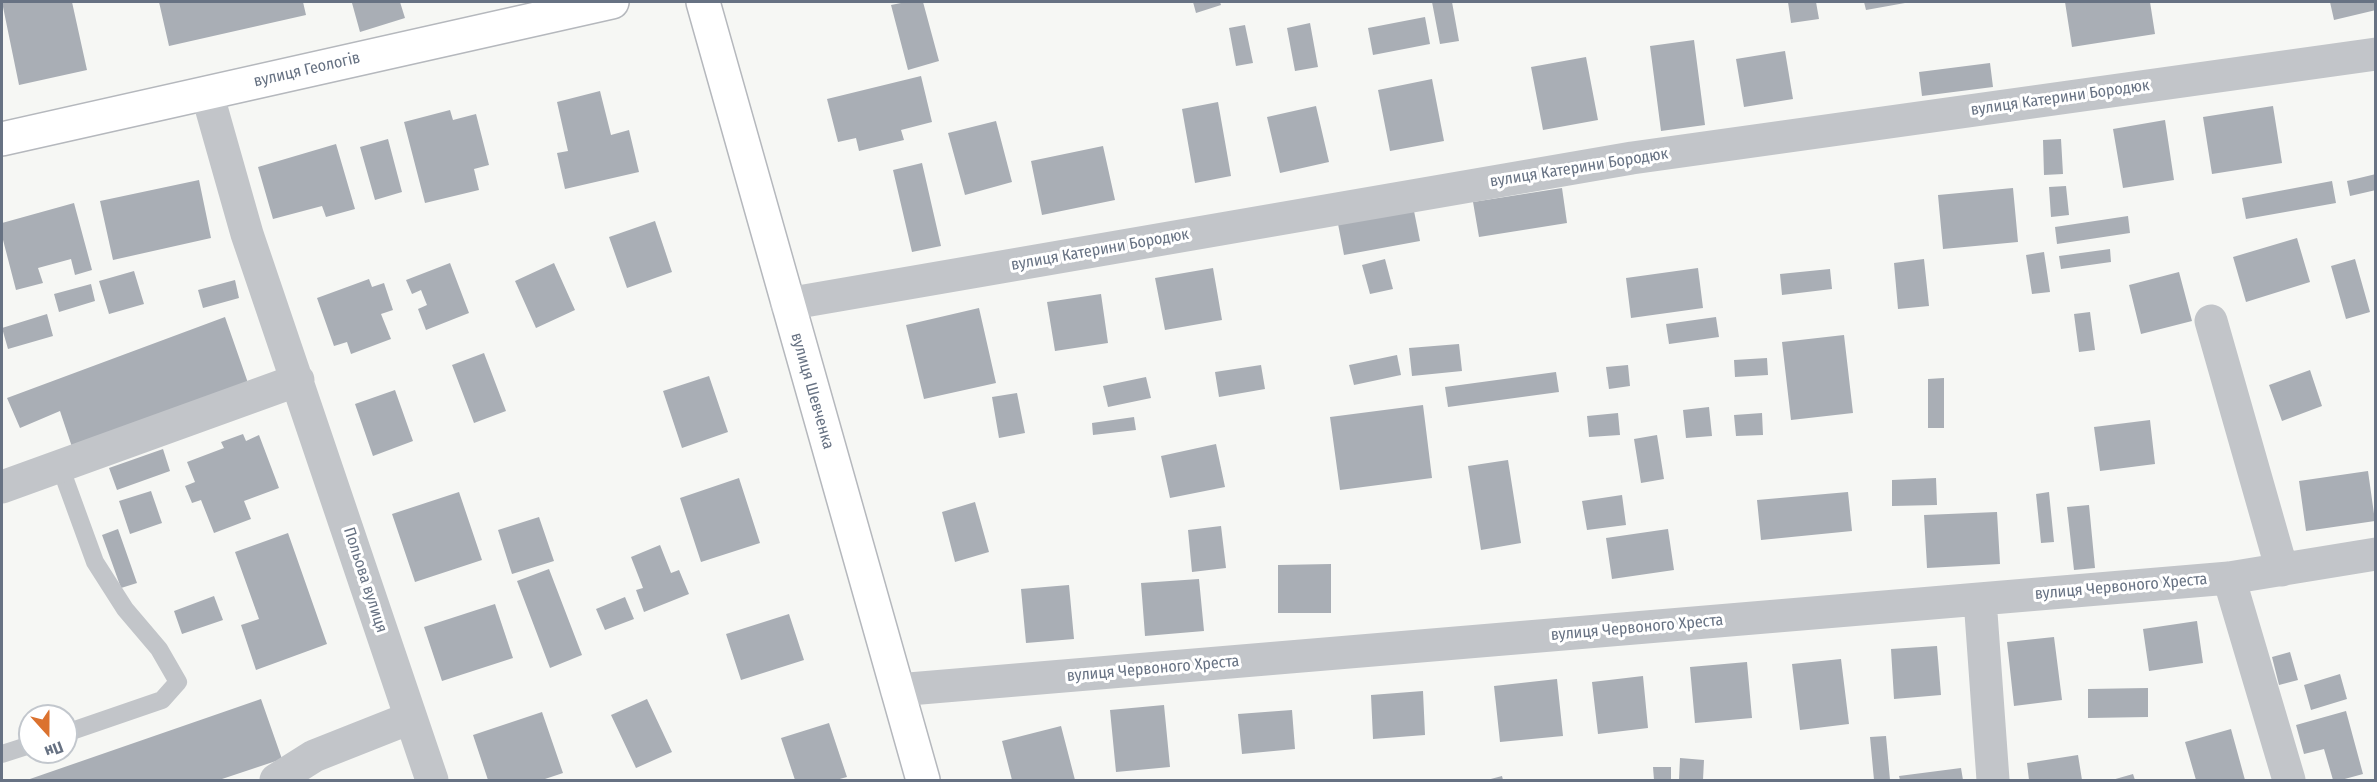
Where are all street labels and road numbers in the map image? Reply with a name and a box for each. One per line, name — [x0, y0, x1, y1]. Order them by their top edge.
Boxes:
street label: вулиця Геологів — [252, 48, 362, 92]
street label: вулиця Катерини Бородюк — [1969, 76, 2151, 120]
street label: вулиця Катерини Бородюк — [1489, 144, 1669, 192]
street label: вулиця Катерини Бородюк — [1010, 225, 1190, 275]
street label: вулиця Шевченка — [786, 331, 838, 451]
street label: Польова вулиця — [339, 525, 391, 635]
street label: вулиця Червоного Хреста — [2034, 570, 2208, 604]
street label: вулиця Червоного Хреста — [1550, 611, 1724, 645]
street label: вулиця Червоного Хреста — [1066, 652, 1240, 686]

